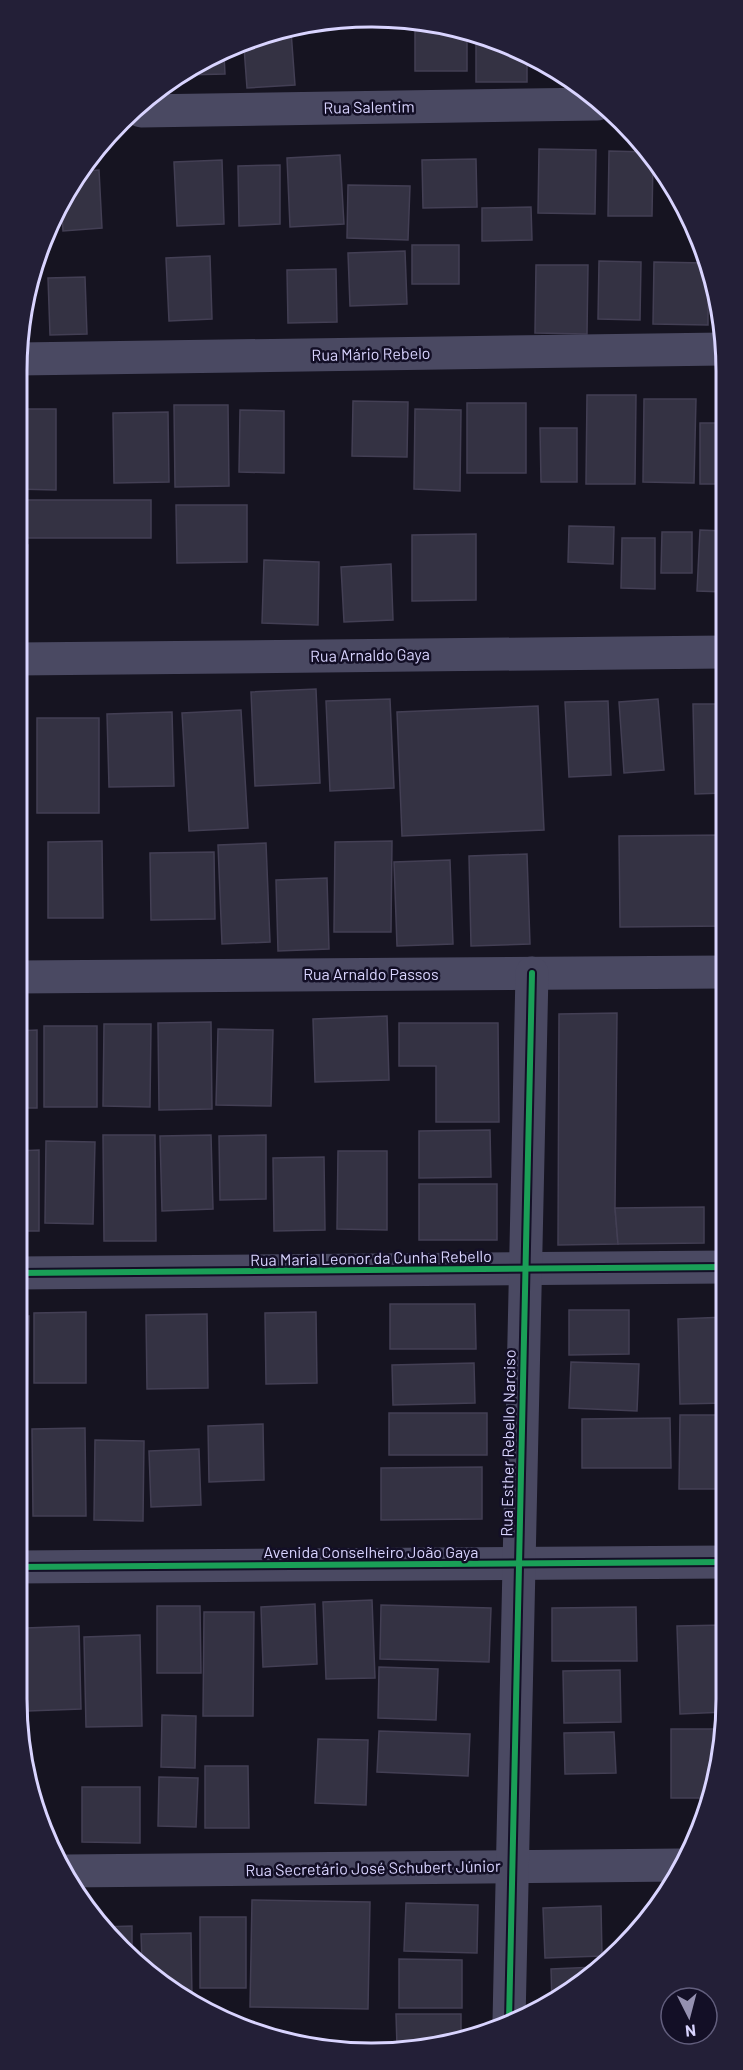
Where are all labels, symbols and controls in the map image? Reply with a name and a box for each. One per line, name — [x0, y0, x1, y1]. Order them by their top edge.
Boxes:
street label: Rua Salentim — [323, 96, 415, 117]
street label: Rua Mário Rebelo — [311, 343, 431, 364]
street label: Rua Arnaldo Gaya — [310, 644, 430, 665]
street label: Rua Arnaldo Passos — [303, 964, 439, 983]
street label: Rua Maria Leonor da Cunha Rebello — [250, 1246, 492, 1269]
street label: Rua Esther Rebello Narciso — [496, 1349, 519, 1537]
street label: Avenida Conselheiro João Gaya — [264, 1542, 478, 1561]
street label: Rua Secretário José Schubert Júnior — [245, 1856, 501, 1879]
north arrow — [659, 1986, 719, 2046]
text: N — [684, 2021, 697, 2041]

